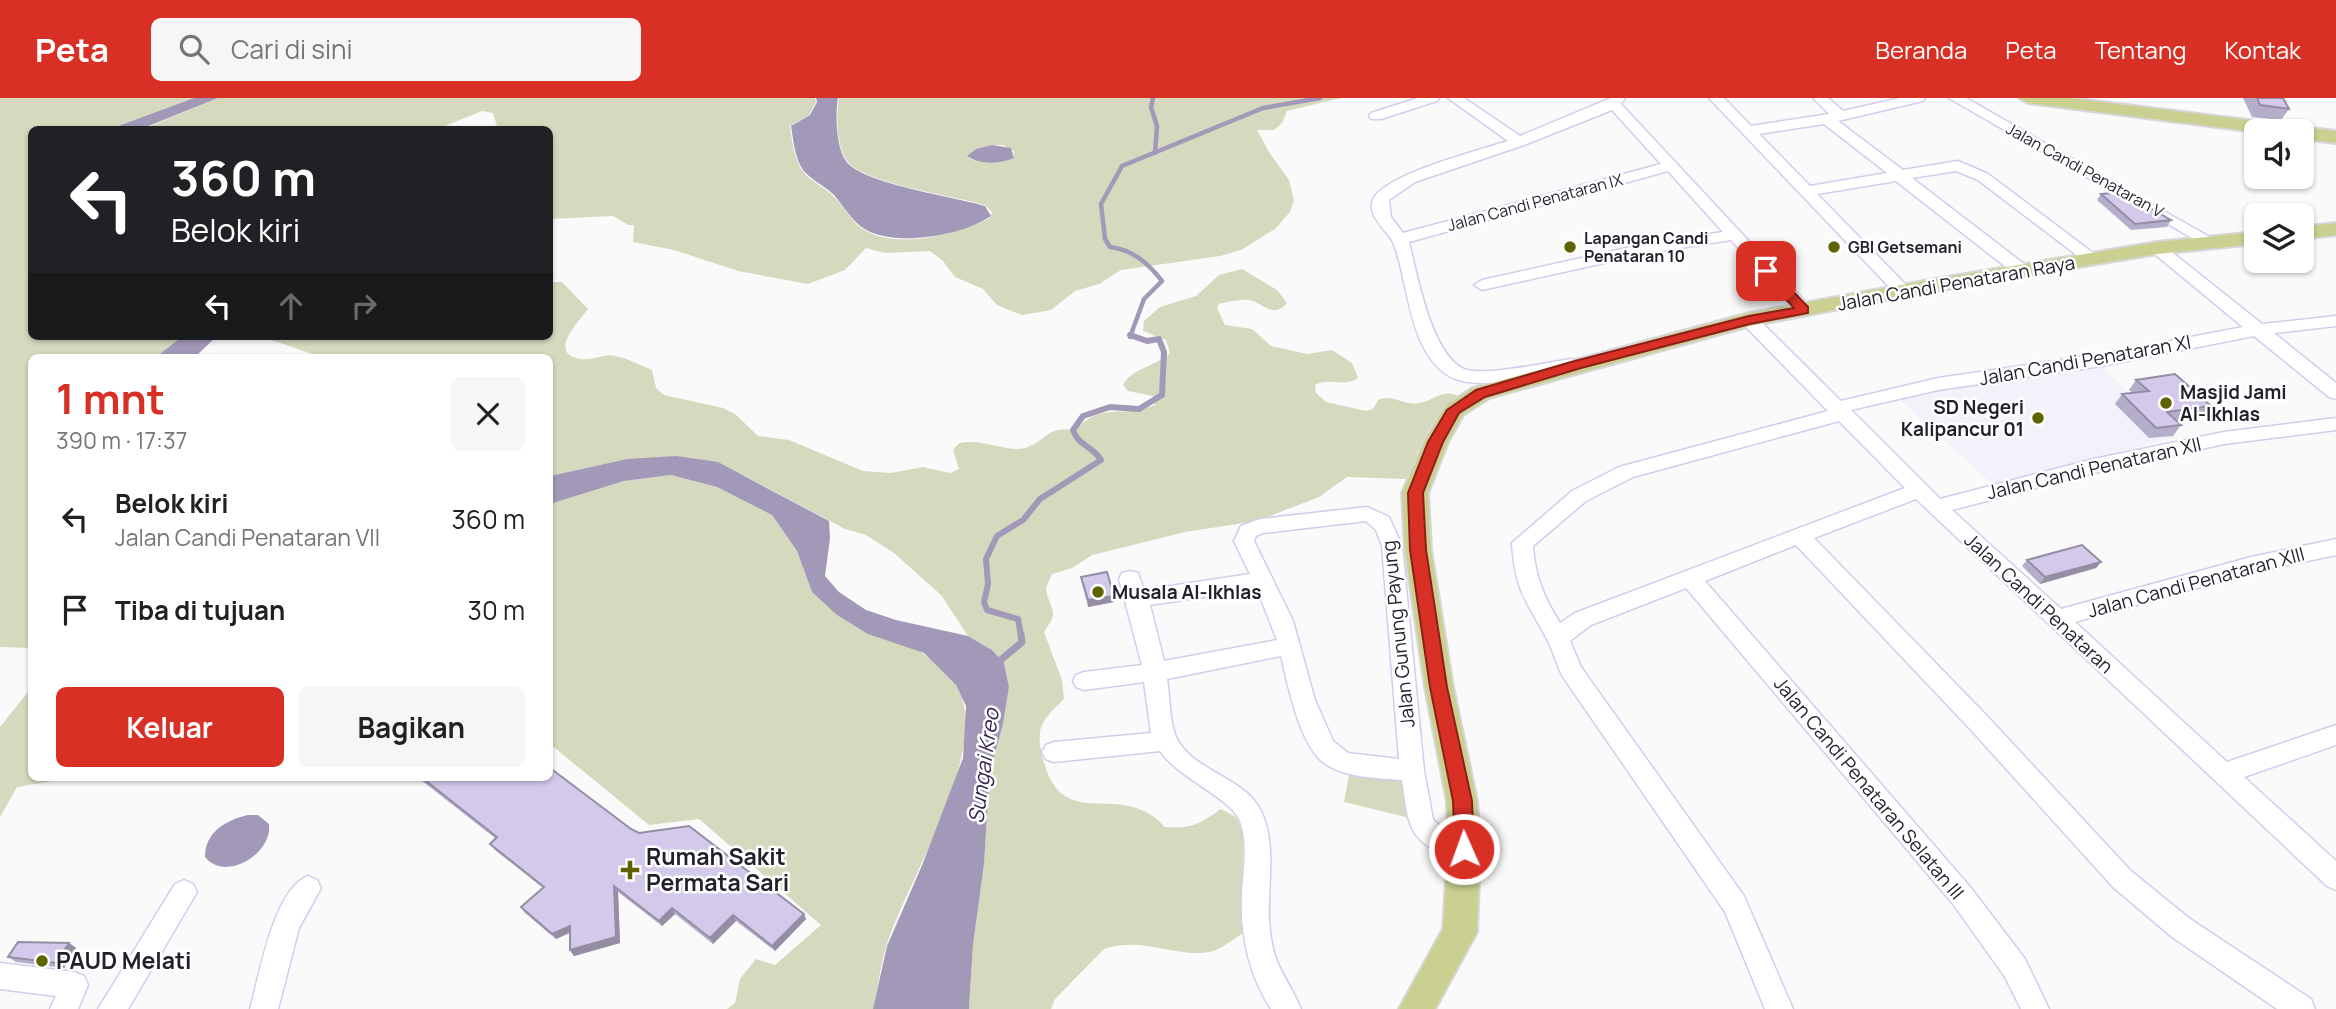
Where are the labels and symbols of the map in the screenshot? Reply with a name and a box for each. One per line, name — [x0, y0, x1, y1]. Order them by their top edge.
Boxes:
street label: Jalan Candi Penataran V — [2002, 117, 2168, 223]
street label: Jalan Candi Penataran IX — [1445, 168, 1625, 236]
place label: Lapangan Candi Penataran 10 — [1584, 227, 1708, 267]
place label: GBI Getsemani — [1848, 236, 1962, 258]
marker: Lapangan Candi Penataran 10 — [1562, 239, 1578, 255]
marker: GBI Getsemani — [1826, 239, 1842, 255]
pin — [1736, 241, 1796, 301]
street label: Jalan Candi Penataran Raya — [1835, 249, 2077, 317]
street label: Jalan Candi Penataran XI — [1977, 329, 2193, 391]
place label: Masjid Jami Al-Ikhlas — [2180, 379, 2287, 427]
place label: SD Negeri Kalipancur 01 — [1901, 394, 2024, 442]
marker: Masjid Jami Al-Ikhlas — [2158, 395, 2174, 411]
marker: SD Negeri Kalipancur 01 — [2030, 410, 2046, 426]
street label: Jalan Candi Penataran XII — [1984, 431, 2204, 505]
street label: Jalan Candi Penataran — [1959, 527, 2119, 679]
street label: Jalan Gunung Payung — [1375, 539, 1421, 729]
street label: Jalan Candi Penataran XIII — [2085, 541, 2307, 623]
place label: Musala Al-Ikhlas — [1112, 579, 1261, 605]
marker: Musala Al-Ikhlas — [1090, 584, 1106, 600]
street label: Jalan Candi Penataran Selatan III — [1768, 671, 1970, 905]
water label: Sungai Kreo — [961, 705, 1005, 825]
position arrow — [1427, 812, 1501, 886]
place label: Rumah Sakit Permata Sari — [646, 840, 789, 898]
marker: Rumah Sakit Permata Sari — [620, 860, 640, 880]
place label: PAUD Melati — [56, 944, 191, 976]
marker: PAUD Melati — [34, 953, 50, 969]

